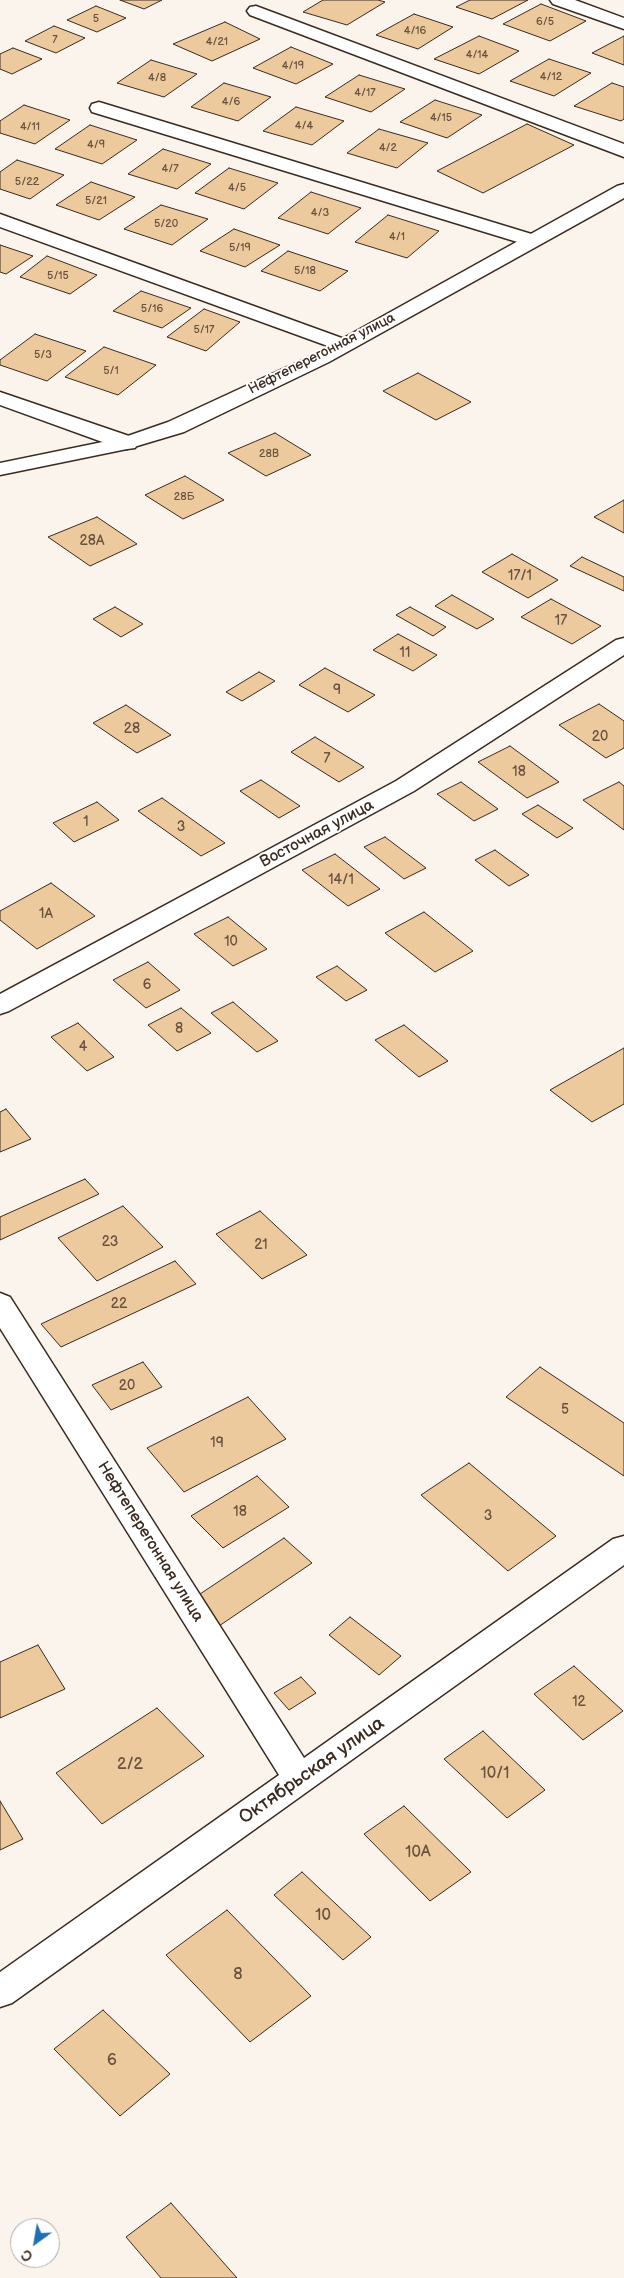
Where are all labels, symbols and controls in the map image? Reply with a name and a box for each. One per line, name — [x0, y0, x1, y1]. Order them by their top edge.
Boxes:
house number: 5 — [93, 12, 99, 26]
house number: 6/5 — [536, 15, 554, 29]
house number: 4/16 — [404, 24, 426, 38]
house number: 7 — [52, 33, 58, 47]
house number: 4/21 — [206, 35, 228, 49]
house number: 4/14 — [466, 48, 488, 62]
house number: 4/19 — [282, 59, 304, 73]
house number: 4/12 — [540, 70, 562, 84]
house number: 4/8 — [148, 71, 166, 85]
house number: 4/17 — [354, 86, 376, 100]
house number: 4/6 — [222, 95, 240, 109]
house number: 4/15 — [430, 111, 452, 125]
house number: 4/4 — [295, 119, 313, 133]
house number: 4/11 — [20, 120, 40, 134]
house number: 4/9 — [87, 138, 105, 152]
house number: 4/2 — [379, 141, 397, 155]
house number: 4/7 — [161, 162, 179, 176]
house number: 5/22 — [15, 175, 39, 189]
house number: 4/5 — [228, 181, 246, 195]
house number: 5/21 — [85, 194, 107, 208]
house number: 4/3 — [311, 206, 329, 220]
house number: 5/20 — [154, 217, 178, 231]
house number: 4/1 — [389, 230, 405, 244]
house number: 5/19 — [229, 241, 251, 255]
house number: 5/18 — [294, 264, 316, 278]
house number: 5/15 — [47, 269, 69, 283]
house number: 5/16 — [141, 302, 163, 316]
street label: Нефтеперегонная улица — [246, 310, 398, 398]
house number: 5/17 — [194, 323, 214, 337]
house number: 5/3 — [34, 348, 52, 362]
house number: 5/1 — [103, 364, 119, 378]
house number: 28В — [259, 447, 279, 461]
house number: 28Б — [174, 490, 194, 504]
house number: 28А — [80, 533, 104, 549]
house number: 17/1 — [508, 568, 532, 584]
house number: 17 — [555, 613, 567, 629]
house number: 11 — [400, 645, 410, 661]
house number: 9 — [333, 682, 341, 698]
house number: 28 — [124, 721, 140, 737]
house number: 20 — [592, 729, 608, 745]
house number: 7 — [324, 751, 330, 767]
house number: 18 — [512, 764, 526, 780]
street label: Восточная улица — [257, 796, 377, 872]
house number: 1 — [83, 814, 89, 830]
house number: 3 — [177, 819, 185, 835]
house number: 14/1 — [328, 872, 354, 888]
house number: 1А — [39, 906, 53, 922]
house number: 10 — [224, 934, 238, 950]
house number: 6 — [143, 977, 151, 993]
house number: 8 — [175, 1021, 183, 1037]
house number: 4 — [79, 1039, 87, 1055]
house number: 23 — [102, 1234, 118, 1250]
house number: 21 — [254, 1237, 268, 1253]
house number: 22 — [111, 1296, 127, 1312]
house number: 20 — [119, 1378, 135, 1394]
house number: 5 — [561, 1402, 569, 1418]
house number: 19 — [210, 1435, 224, 1451]
street label: Нефтеперегонная улица — [93, 1458, 207, 1626]
house number: 18 — [233, 1504, 247, 1520]
house number: 3 — [484, 1508, 492, 1524]
house number: 12 — [572, 1694, 586, 1710]
street label: Октябрьская улица — [235, 1712, 389, 1830]
house number: 2/2 — [117, 1755, 143, 1775]
house number: 10/1 — [480, 1764, 510, 1784]
house number: 10А — [405, 1843, 431, 1863]
house number: 10 — [315, 1906, 331, 1926]
house number: 8 — [233, 1965, 243, 1985]
house number: 6 — [107, 2051, 117, 2071]
north arrow — [10, 2218, 60, 2268]
text: С — [19, 2246, 36, 2265]

